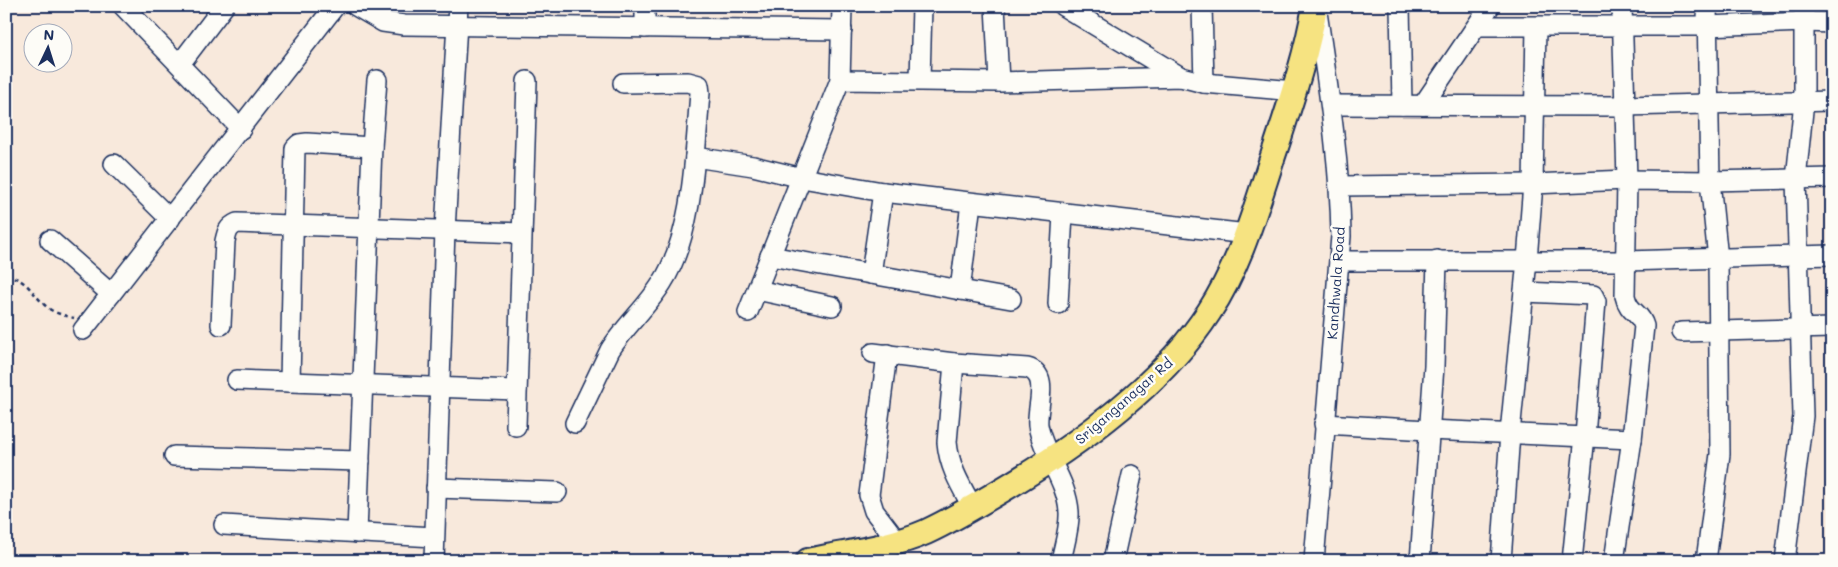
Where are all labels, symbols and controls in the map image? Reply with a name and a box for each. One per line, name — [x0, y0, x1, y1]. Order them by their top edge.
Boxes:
north arrow — [22, 22, 72, 72]
text: N — [43, 25, 55, 44]
street label: Kandhwala Road — [1322, 226, 1349, 340]
street label: Sriganganagar Rd — [1071, 353, 1177, 448]

